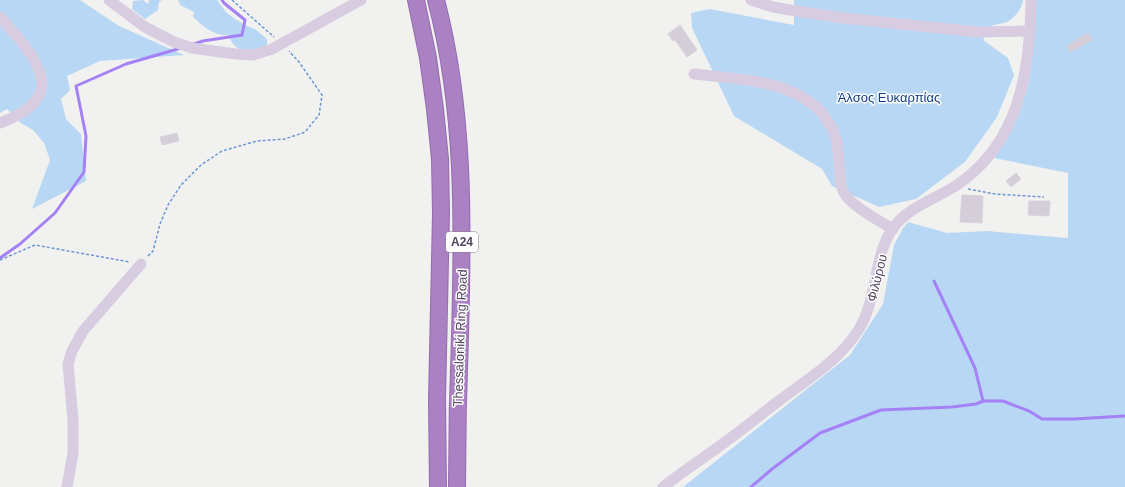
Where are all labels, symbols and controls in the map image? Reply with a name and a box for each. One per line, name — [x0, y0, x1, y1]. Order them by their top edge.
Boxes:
park label: Άλσος Ευκαρπίας — [838, 90, 940, 105]
road number: Α24 — [446, 232, 478, 252]
street label: Φιλύρου — [864, 253, 890, 303]
street label: Thessaloniki Ring Road — [450, 269, 470, 407]

